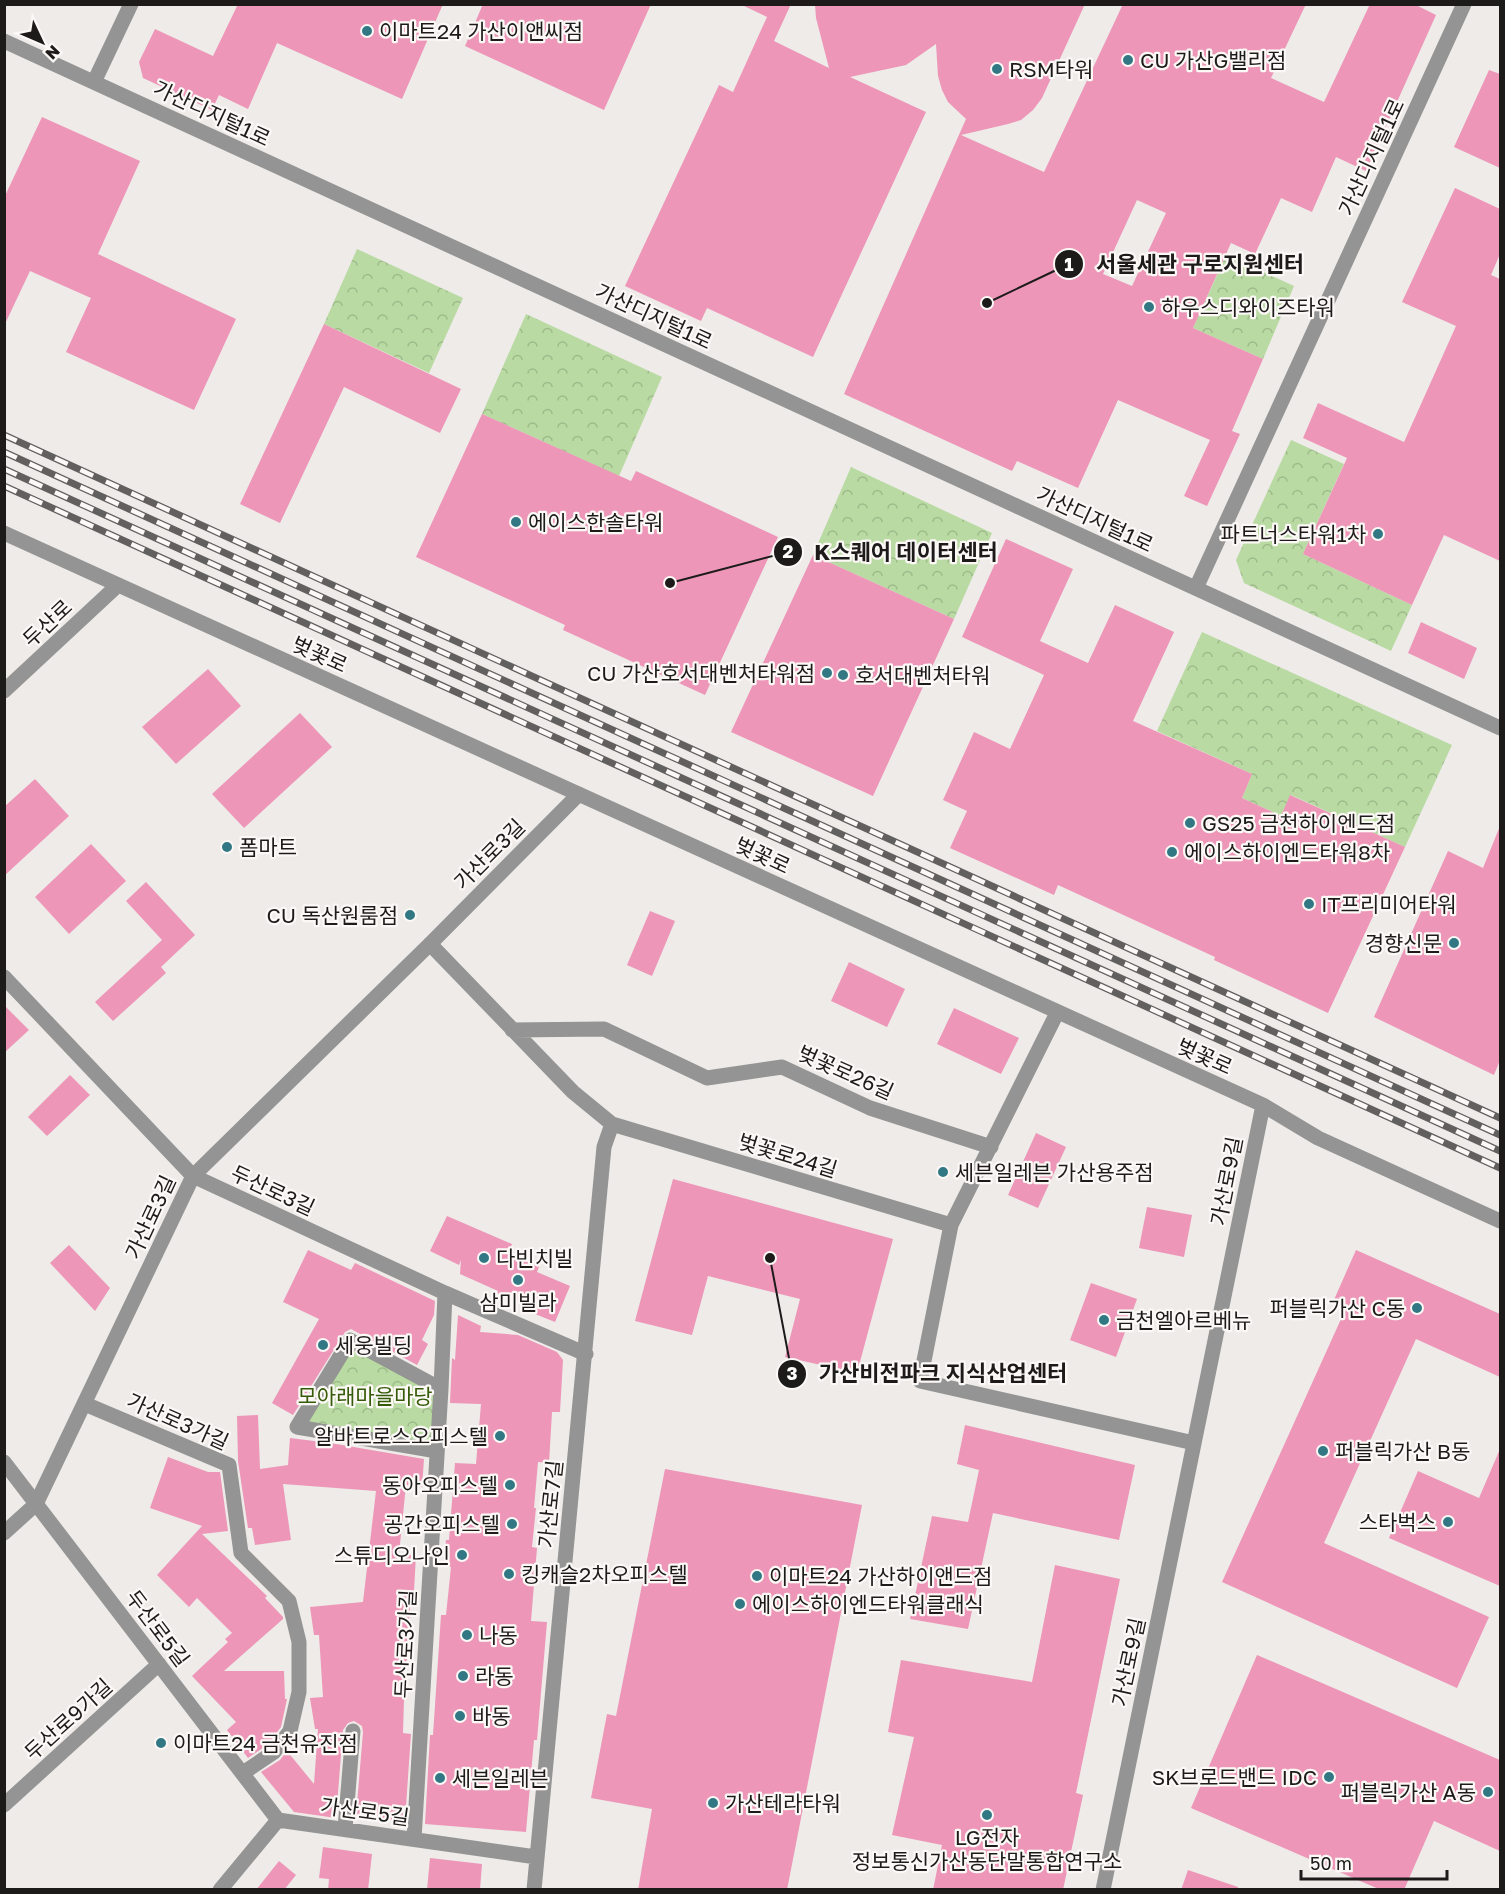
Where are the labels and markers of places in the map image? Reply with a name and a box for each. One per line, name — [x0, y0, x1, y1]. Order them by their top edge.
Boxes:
place label: 이마트24 가산이앤씨점 — [379, 18, 583, 44]
marker: 이마트24 가산이앤씨점 — [360, 24, 374, 38]
place label: CU 가산G밸리점 — [1140, 47, 1286, 73]
marker: CU 가산G밸리점 — [1121, 53, 1135, 67]
place label: RSM타워 — [1009, 56, 1093, 82]
marker: RSM타워 — [990, 62, 1004, 76]
callout: 서울세관 구로지원센터 — [1054, 244, 1316, 284]
place label: 하우스디와이즈타워 — [1161, 294, 1335, 320]
marker: 하우스디와이즈타워 — [1142, 300, 1156, 314]
place label: 에이스한솔타워 — [528, 509, 663, 535]
marker: 에이스한솔타워 — [509, 515, 523, 529]
place label: 파트너스타워1차 — [1221, 521, 1366, 547]
marker: 파트너스타워1차 — [1371, 527, 1385, 541]
callout: K스퀘어 데이터센터 — [773, 532, 1010, 572]
place label: CU 가산호서대벤처타워점 — [587, 660, 815, 686]
place label: 호서대벤처타워 — [855, 662, 990, 688]
marker: CU 가산호서대벤처타워점 — [820, 666, 834, 680]
marker: 호서대벤처타워 — [836, 668, 850, 682]
place label: GS25 금천하이엔드점 — [1202, 810, 1395, 836]
marker: GS25 금천하이엔드점 — [1183, 816, 1197, 830]
place label: 폼마트 — [239, 834, 297, 860]
place label: 에이스하이엔드타워8차 — [1184, 839, 1390, 865]
marker: 폼마트 — [220, 840, 234, 854]
marker: 에이스하이엔드타워8차 — [1165, 845, 1179, 859]
place label: IT프리미어타워 — [1321, 891, 1457, 917]
marker: IT프리미어타워 — [1302, 897, 1316, 911]
place label: CU 독산원룸점 — [267, 902, 398, 928]
marker: CU 독산원룸점 — [403, 908, 417, 922]
place label: 경향신문 — [1365, 930, 1442, 956]
marker: 경향신문 — [1447, 936, 1461, 950]
place label: 세븐일레븐 가산용주점 — [955, 1159, 1153, 1185]
marker: 세븐일레븐 가산용주점 — [936, 1165, 950, 1179]
place label: 다빈치빌 — [496, 1245, 573, 1271]
marker: 다빈치빌 — [477, 1251, 491, 1265]
marker: 삼미빌라 — [511, 1273, 525, 1287]
place label: 삼미빌라 — [479, 1289, 557, 1315]
place label: 퍼블릭가산 C동 — [1270, 1295, 1405, 1321]
marker: 퍼블릭가산 C동 — [1410, 1301, 1424, 1315]
place label: 금천엘아르베뉴 — [1116, 1307, 1251, 1333]
marker: 금천엘아르베뉴 — [1097, 1313, 1111, 1327]
place label: 세웅빌딩 — [335, 1332, 412, 1358]
marker: 세웅빌딩 — [316, 1338, 330, 1352]
callout: 가산비전파크 지식산업센터 — [777, 1354, 1079, 1394]
place label: 알바트로스오피스텔 — [314, 1423, 488, 1449]
marker: 알바트로스오피스텔 — [493, 1429, 507, 1443]
place label: 퍼블릭가산 B동 — [1335, 1438, 1470, 1464]
marker: 퍼블릭가산 B동 — [1316, 1444, 1330, 1458]
place label: 동아오피스텔 — [382, 1472, 498, 1498]
marker: 동아오피스텔 — [503, 1478, 517, 1492]
place label: 스타벅스 — [1359, 1509, 1436, 1535]
place label: 공간오피스텔 — [384, 1511, 500, 1537]
marker: 스타벅스 — [1441, 1515, 1455, 1529]
marker: 공간오피스텔 — [505, 1517, 519, 1531]
place label: 스튜디오나인 — [334, 1542, 450, 1568]
marker: 스튜디오나인 — [455, 1548, 469, 1562]
place label: 킹캐슬2차오피스텔 — [521, 1561, 688, 1587]
place label: 이마트24 가산하이앤드점 — [769, 1563, 992, 1589]
marker: 킹캐슬2차오피스텔 — [502, 1567, 516, 1581]
marker: 이마트24 가산하이앤드점 — [750, 1569, 764, 1583]
place label: 에이스하이엔드타워클래식 — [752, 1591, 984, 1617]
marker: 에이스하이엔드타워클래식 — [733, 1597, 747, 1611]
place label: 나동 — [479, 1622, 518, 1648]
marker: 나동 — [460, 1628, 474, 1642]
place label: 라동 — [475, 1663, 514, 1689]
marker: 라동 — [456, 1669, 470, 1683]
place label: 바동 — [472, 1703, 511, 1729]
marker: 바동 — [453, 1709, 467, 1723]
place label: 이마트24 금천유진점 — [173, 1730, 358, 1756]
marker: 이마트24 금천유진점 — [154, 1736, 168, 1750]
place label: SK브로드밴드 IDC — [1152, 1764, 1317, 1790]
place label: 세븐일레븐 — [452, 1765, 549, 1791]
marker: SK브로드밴드 IDC — [1322, 1770, 1336, 1784]
marker: 세븐일레븐 — [433, 1771, 447, 1785]
place label: 퍼블릭가산 A동 — [1341, 1779, 1476, 1805]
marker: 퍼블릭가산 A동 — [1481, 1785, 1495, 1799]
place label: 가산테라타워 — [725, 1790, 841, 1816]
marker: 가산테라타워 — [706, 1796, 720, 1810]
marker: LG전자 정보통신가산동단말통합연구소 — [980, 1808, 994, 1822]
place label: LG전자 정보통신가산동단말통합연구소 — [852, 1824, 1122, 1874]

